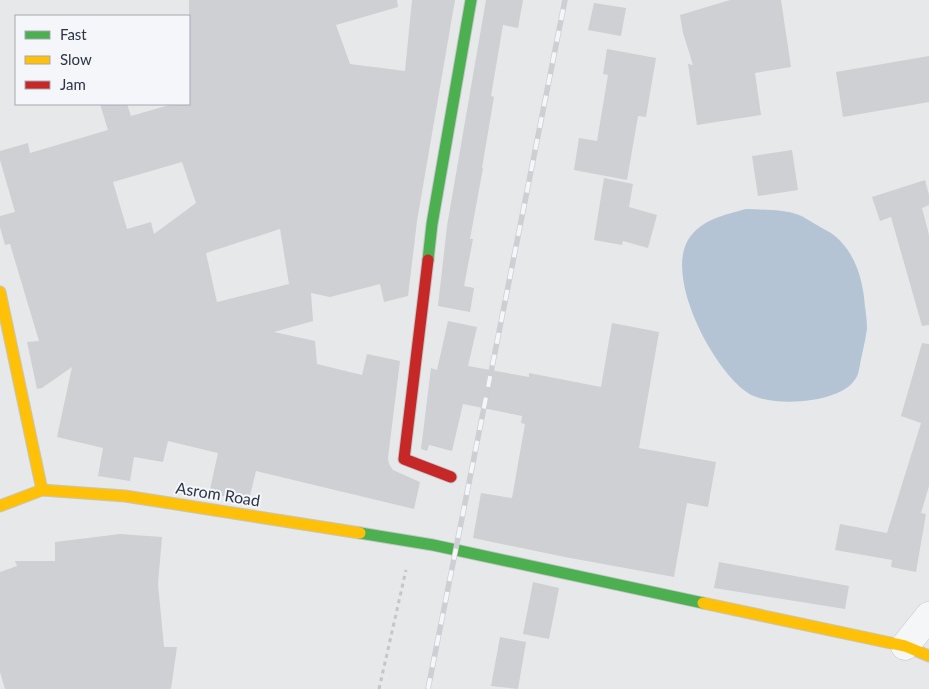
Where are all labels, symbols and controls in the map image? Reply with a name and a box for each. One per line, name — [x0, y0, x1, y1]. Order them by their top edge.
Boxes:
legend — [15, 15, 190, 105]
text: Fast — [60, 25, 87, 43]
text: Slow — [60, 50, 92, 68]
text: Jam — [60, 75, 86, 93]
street label: Asrom Road — [175, 477, 262, 510]

